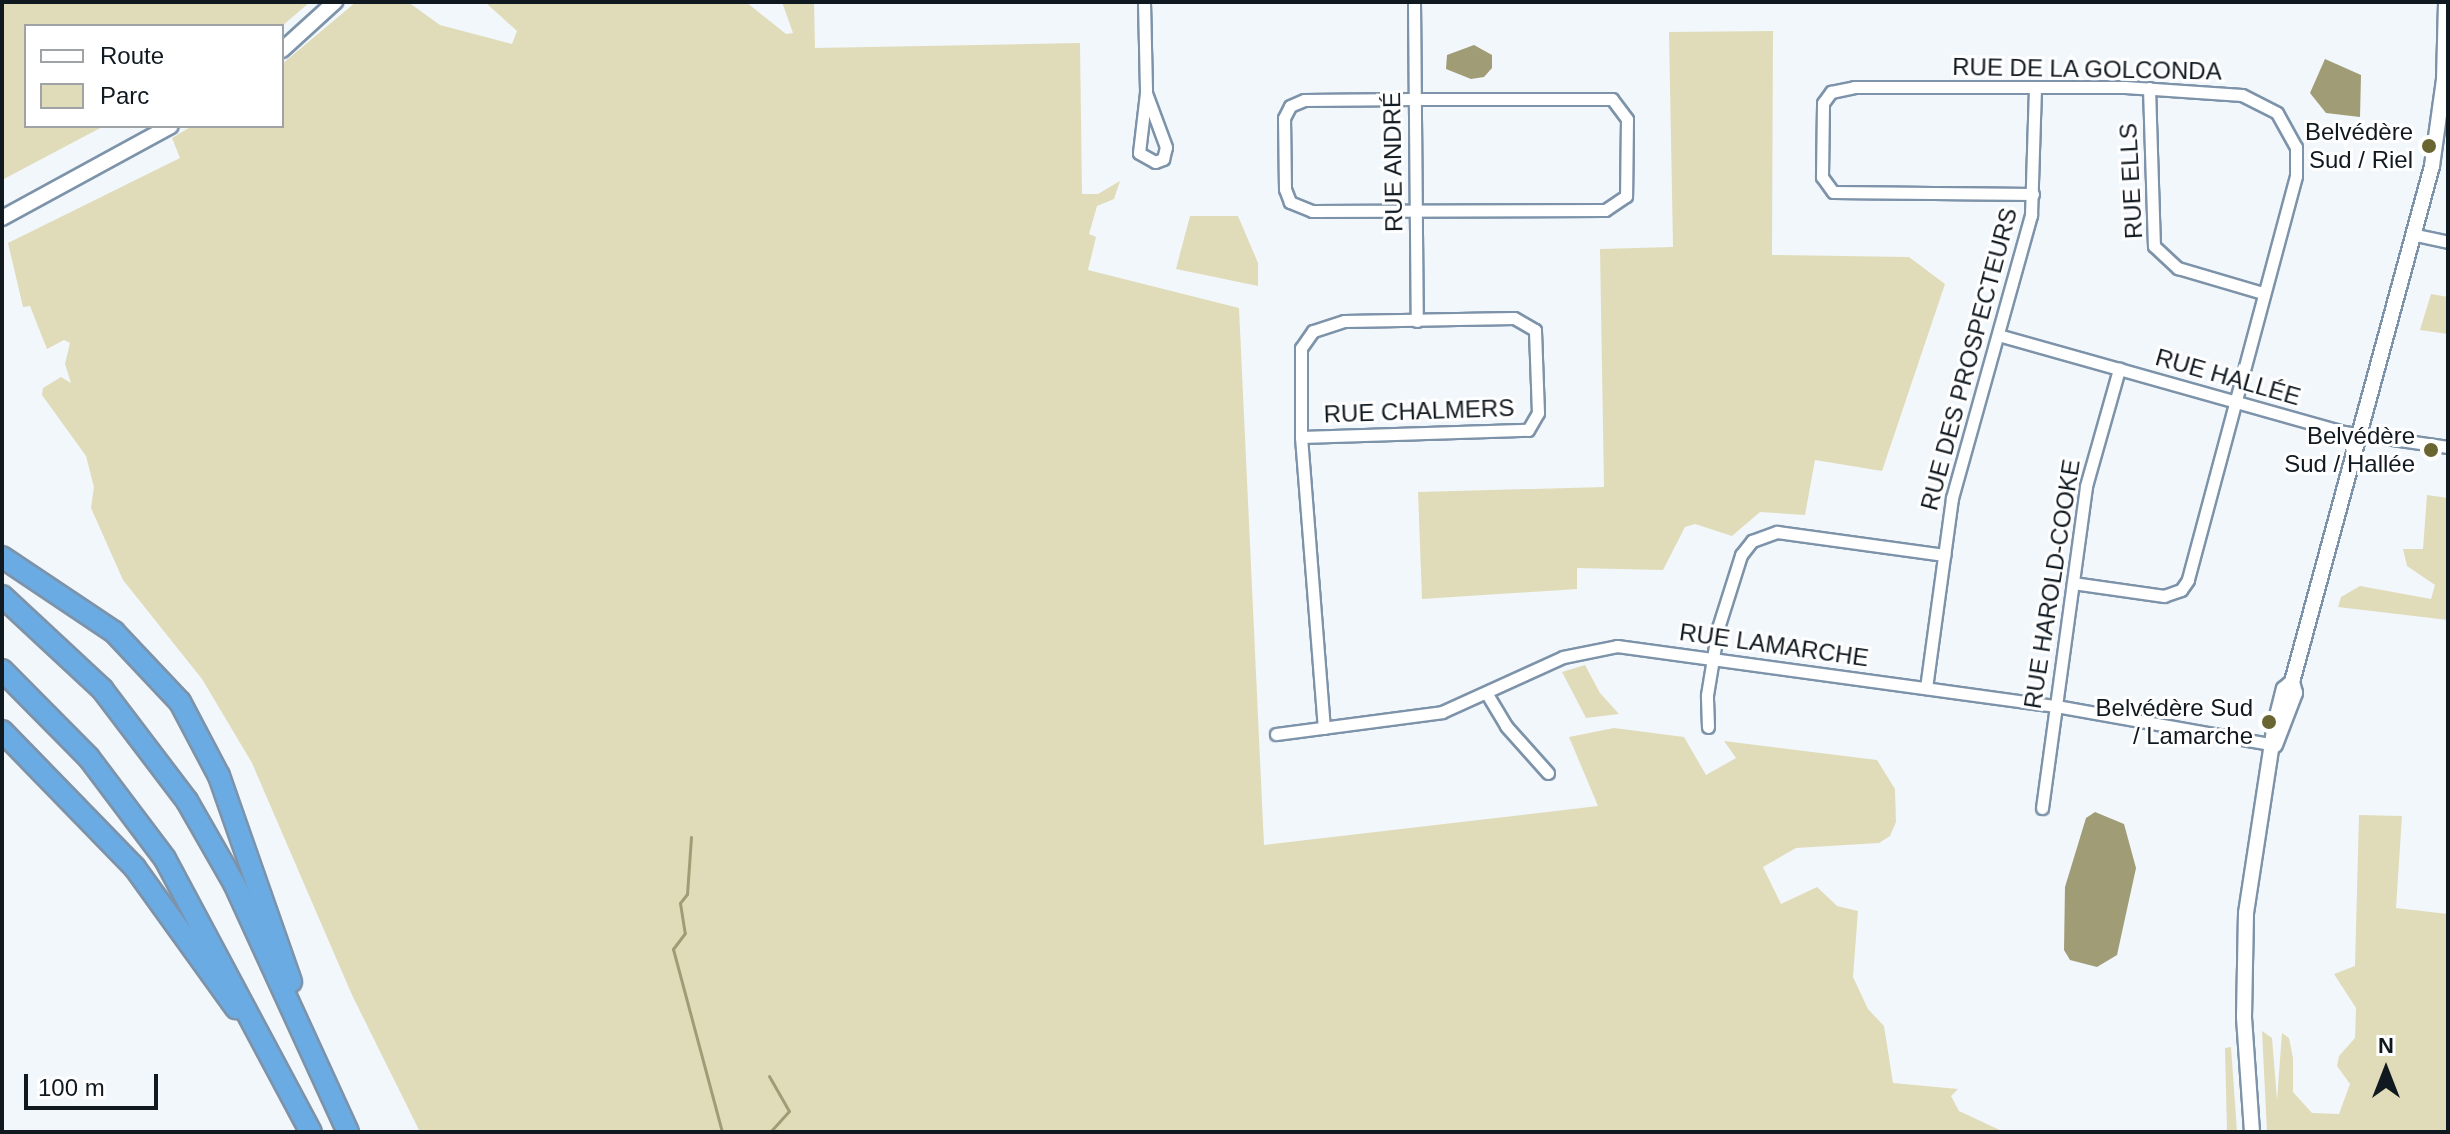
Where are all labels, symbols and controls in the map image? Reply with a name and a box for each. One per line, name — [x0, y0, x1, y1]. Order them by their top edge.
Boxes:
legend — [24, 24, 284, 128]
text: Route — [100, 42, 164, 69]
street label: RUE DE LA GOLCONDA — [1951, 52, 2223, 86]
text: Parc — [100, 82, 149, 109]
street label: RUE ANDRÉ — [1377, 91, 1409, 233]
place label: Belvédère Sud / Riel — [2305, 118, 2413, 174]
street label: RUE ELLS — [2114, 122, 2148, 240]
marker: Belvédère Sud / Riel — [2420, 137, 2438, 155]
street label: RUE DES PROSPECTEURS — [1915, 205, 2023, 513]
street label: RUE HALLÉE — [2152, 343, 2304, 411]
street label: RUE CHALMERS — [1323, 393, 1515, 429]
place label: Belvédère Sud / Hallée — [2284, 422, 2415, 478]
marker: Belvédère Sud / Hallée — [2422, 441, 2440, 459]
street label: RUE HAROLD-COOKE — [2018, 457, 2086, 711]
street label: RUE LAMARCHE — [1678, 617, 1870, 673]
place label: Belvédère Sud / Lamarche — [2096, 694, 2253, 750]
marker: Belvédère Sud / Lamarche — [2260, 713, 2278, 731]
north arrow — [2346, 1030, 2426, 1110]
text: N — [2378, 1033, 2394, 1058]
scale bar — [28, 1058, 162, 1108]
text: 100 m — [38, 1074, 105, 1101]

